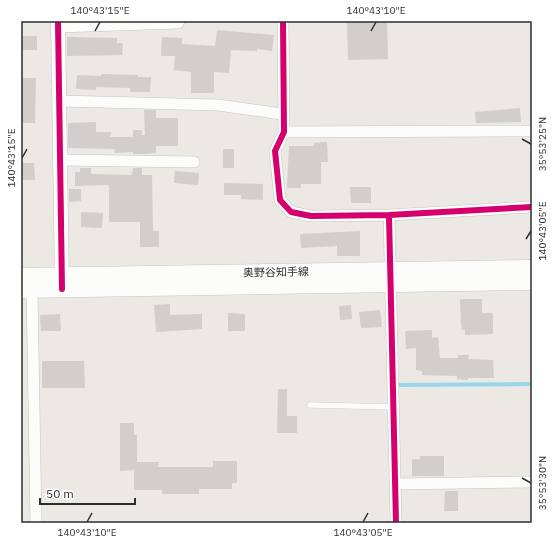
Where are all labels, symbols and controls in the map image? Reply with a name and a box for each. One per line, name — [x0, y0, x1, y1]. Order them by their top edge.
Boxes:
text: 140°43'15"E — [70, 4, 130, 17]
text: 140°43'10"E — [346, 4, 406, 17]
text: 35°53'25"N — [536, 117, 549, 171]
text: 140°43'15"E — [5, 128, 18, 188]
text: 140°43'05"E — [536, 201, 549, 261]
street label: 奥野谷知手線 — [243, 264, 309, 280]
text: 35°53'30"N — [536, 456, 549, 510]
scale bar — [40, 480, 135, 506]
text: 50 m — [46, 486, 74, 501]
text: 140°43'10"E — [57, 526, 117, 539]
text: 140°43'05"E — [333, 526, 393, 539]

